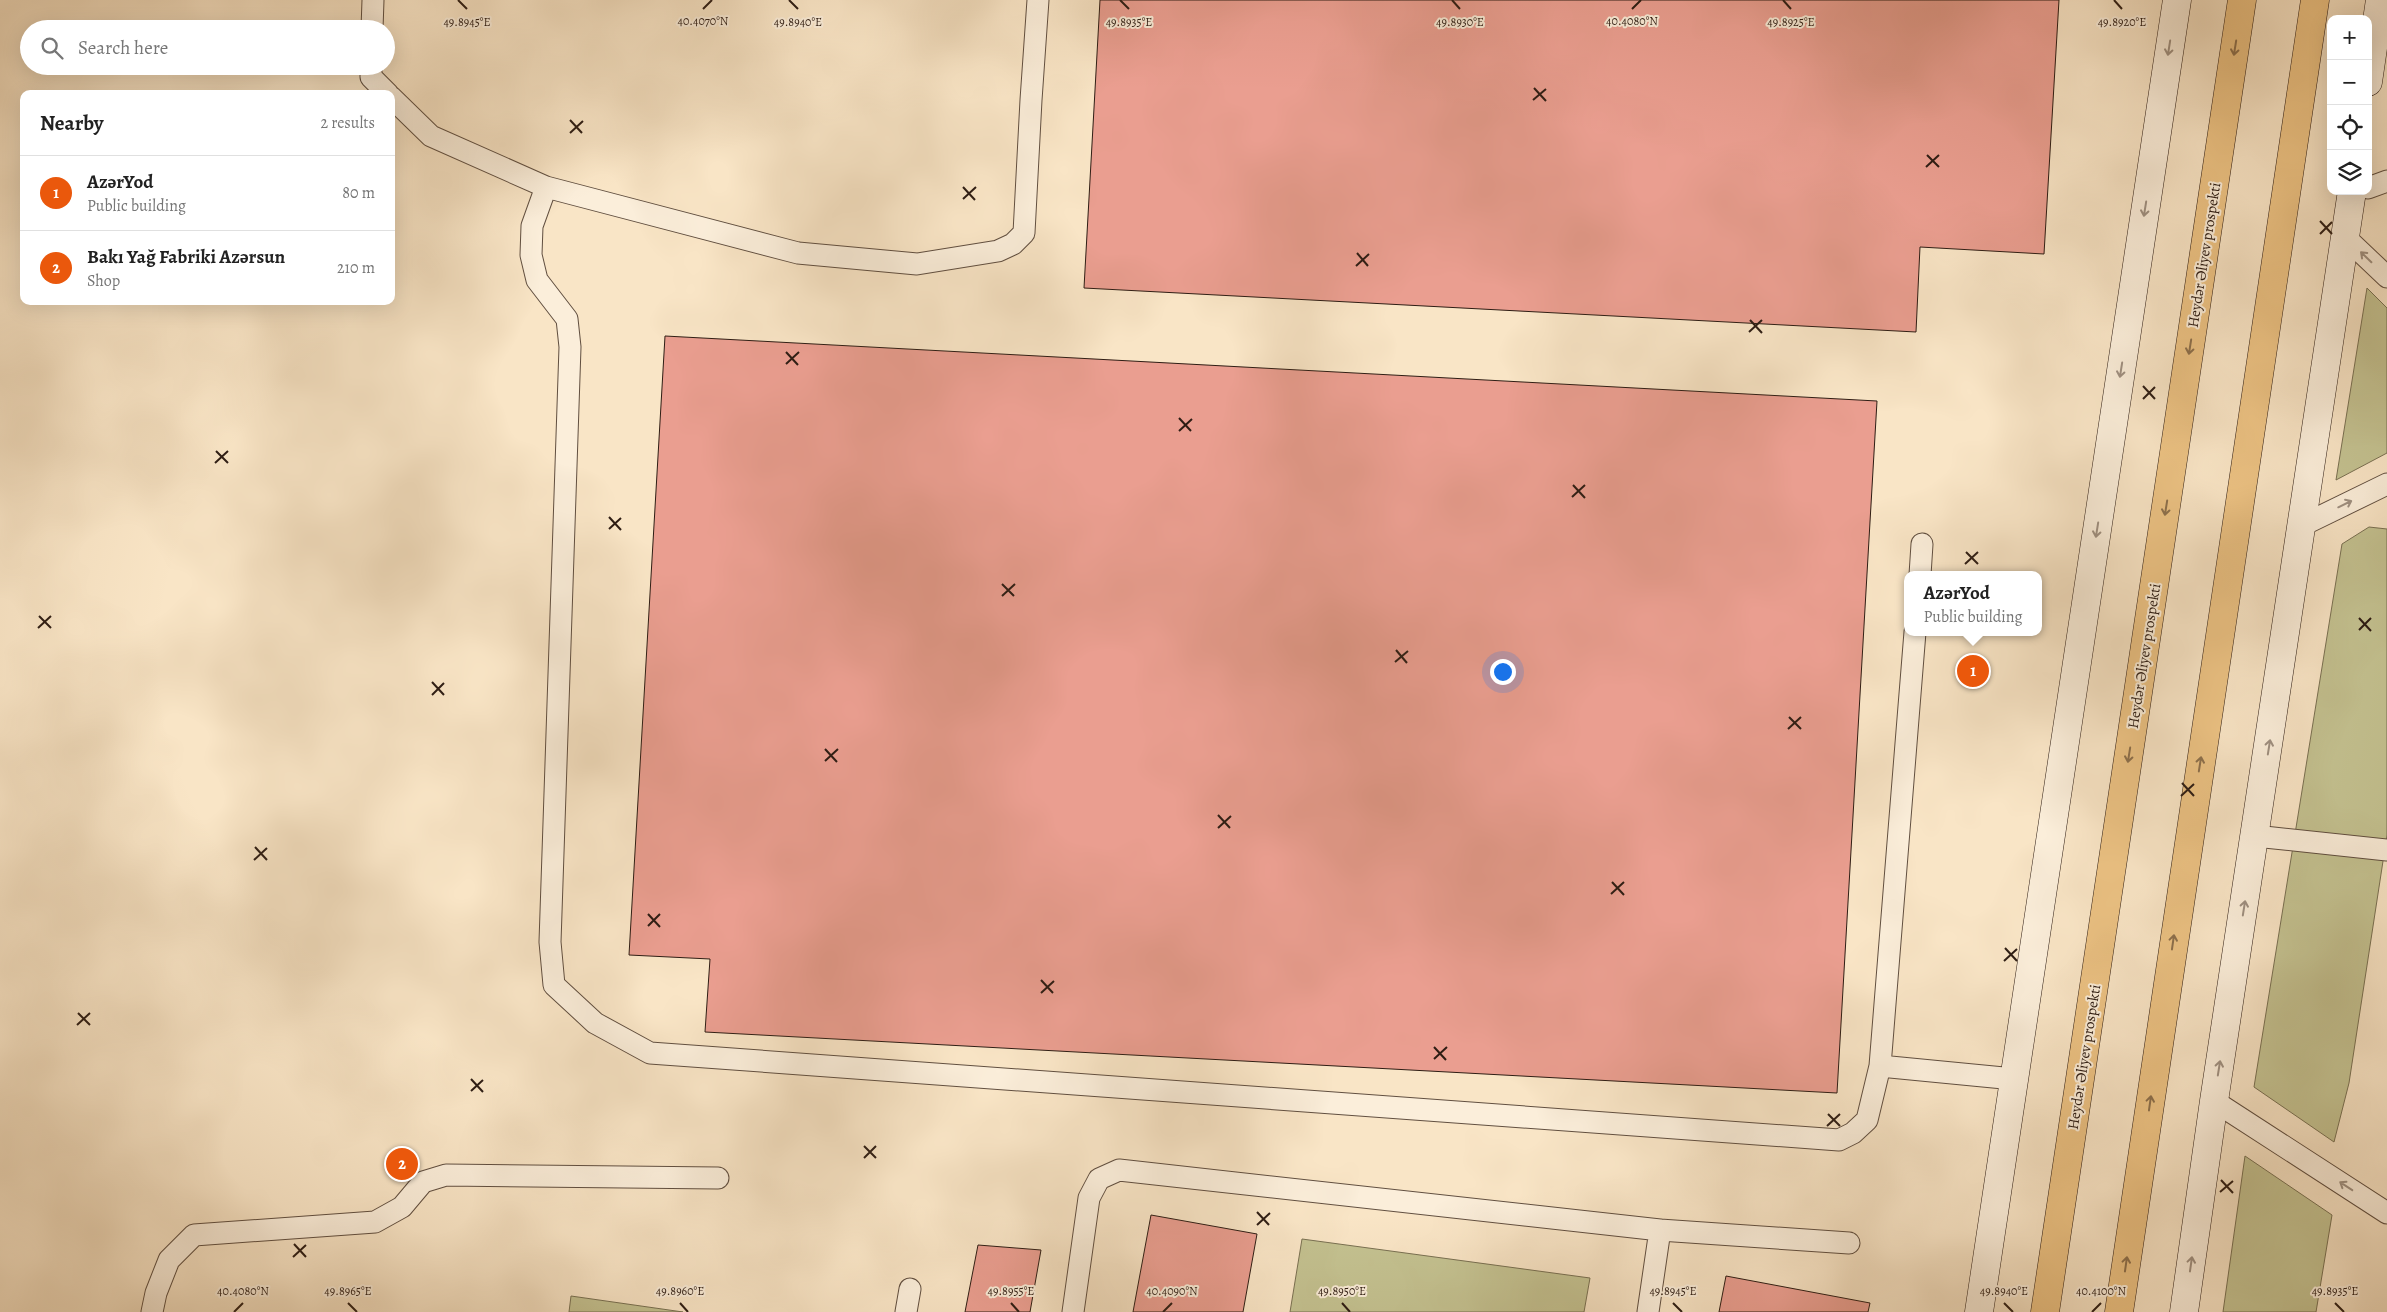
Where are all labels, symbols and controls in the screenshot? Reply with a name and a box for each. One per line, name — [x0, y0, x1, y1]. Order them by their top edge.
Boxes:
text: 40.4070°N — [677, 13, 729, 29]
text: 40.4080°N — [1606, 13, 1658, 29]
text: 49.8945°E — [443, 14, 491, 30]
text: 49.8940°E — [774, 14, 822, 30]
text: 49.8935°E — [1106, 14, 1152, 30]
text: 49.8930°E — [1436, 14, 1484, 30]
text: 49.8925°E — [1767, 14, 1815, 30]
text: 49.8920°E — [2098, 14, 2146, 30]
map controls — [2327, 15, 2372, 195]
button: + — [2327, 15, 2372, 60]
search box — [20, 20, 395, 75]
icon: search — [38, 34, 66, 62]
text: Search here — [78, 35, 168, 61]
one-way arrow — [2164, 40, 2174, 56]
one-way arrow — [2229, 40, 2239, 56]
button: − — [2327, 60, 2372, 105]
button: locate — [2327, 105, 2372, 150]
text: Nearby — [40, 109, 103, 137]
text: 2 results — [320, 112, 375, 134]
button: layers — [2327, 150, 2372, 195]
text: AzərYod — [87, 169, 153, 195]
street label: Heydər Əliyev prospekti — [2183, 181, 2225, 329]
text: 1 — [53, 182, 59, 204]
text: 80 m — [342, 182, 375, 204]
text: Public building — [87, 195, 186, 217]
one-way arrow — [2140, 201, 2150, 217]
text: Bakı Yağ Fabriki Azərsun — [87, 244, 285, 270]
one-way arrow — [2360, 251, 2372, 263]
text: 2 — [52, 257, 60, 279]
text: 210 m — [337, 257, 375, 279]
text: Shop — [87, 270, 120, 292]
one-way arrow — [2184, 339, 2194, 355]
one-way arrow — [2116, 361, 2126, 377]
one-way arrow — [2337, 499, 2352, 509]
one-way arrow — [2160, 500, 2170, 516]
one-way arrow — [2092, 522, 2102, 538]
popup — [1904, 571, 2042, 636]
text: AzərYod — [1923, 580, 1990, 606]
street label: Heydər Əliyev prospekti — [2123, 582, 2165, 730]
text: Public building — [1923, 606, 2023, 628]
pin: 1 — [1957, 652, 1989, 690]
your location — [1490, 659, 1516, 685]
one-way arrow — [2264, 739, 2274, 755]
one-way arrow — [2123, 747, 2133, 763]
one-way arrow — [2195, 756, 2205, 772]
one-way arrow — [2239, 900, 2249, 916]
one-way arrow — [2169, 935, 2179, 951]
street label: Heydər Əliyev prospekti — [2063, 983, 2105, 1131]
one-way arrow — [2214, 1061, 2224, 1077]
one-way arrow — [2145, 1095, 2155, 1111]
pin: 2 — [386, 1145, 418, 1183]
one-way arrow — [2339, 1181, 2353, 1192]
one-way arrow — [2122, 1256, 2132, 1272]
one-way arrow — [2186, 1256, 2196, 1272]
text: 40.4080°N — [217, 1283, 269, 1299]
text: 49.8965°E — [324, 1283, 372, 1299]
text: 49.8960°E — [656, 1283, 704, 1299]
text: 49.8955°E — [988, 1283, 1034, 1299]
text: 40.4090°N — [1146, 1283, 1198, 1299]
text: 49.8950°E — [1318, 1283, 1366, 1299]
text: 49.8945°E — [1649, 1283, 1697, 1299]
text: 49.8940°E — [1980, 1283, 2028, 1299]
text: 40.4100°N — [2076, 1283, 2126, 1299]
text: 49.8935°E — [2312, 1283, 2358, 1299]

